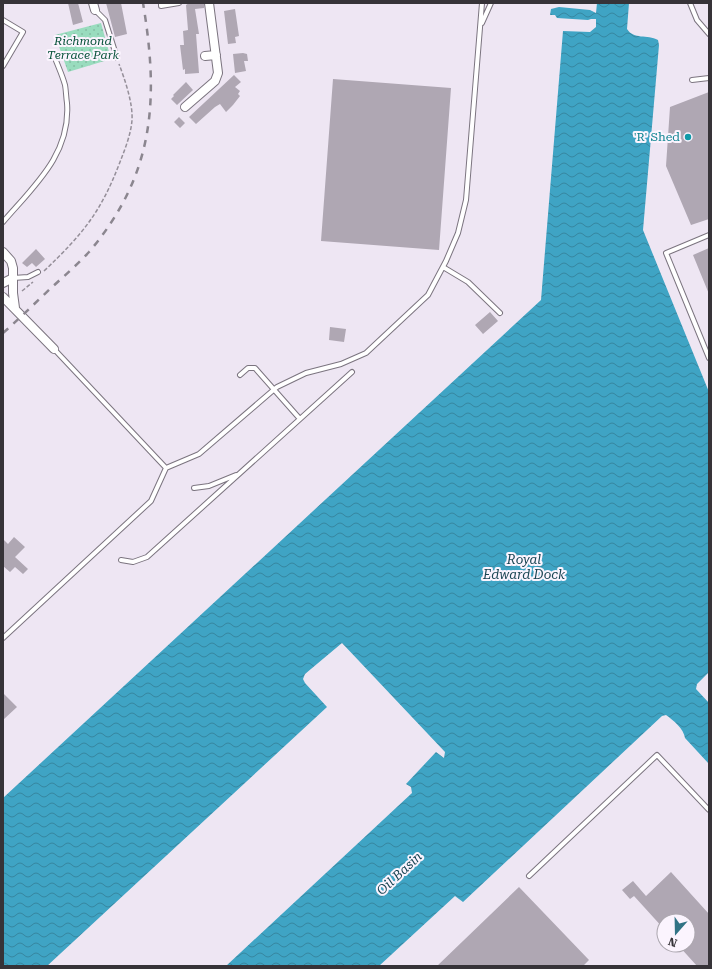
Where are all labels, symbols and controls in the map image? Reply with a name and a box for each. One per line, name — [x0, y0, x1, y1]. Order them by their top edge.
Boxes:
park label: Richmond Terrace Park — [47, 34, 120, 62]
place label: 'R' Shed — [634, 130, 680, 144]
marker: 'R' Shed — [683, 132, 693, 142]
water label: Royal Edward Dock — [482, 552, 566, 582]
water label: Oil Basin — [374, 849, 425, 898]
north arrow — [656, 913, 696, 953]
text: N — [666, 934, 679, 949]

